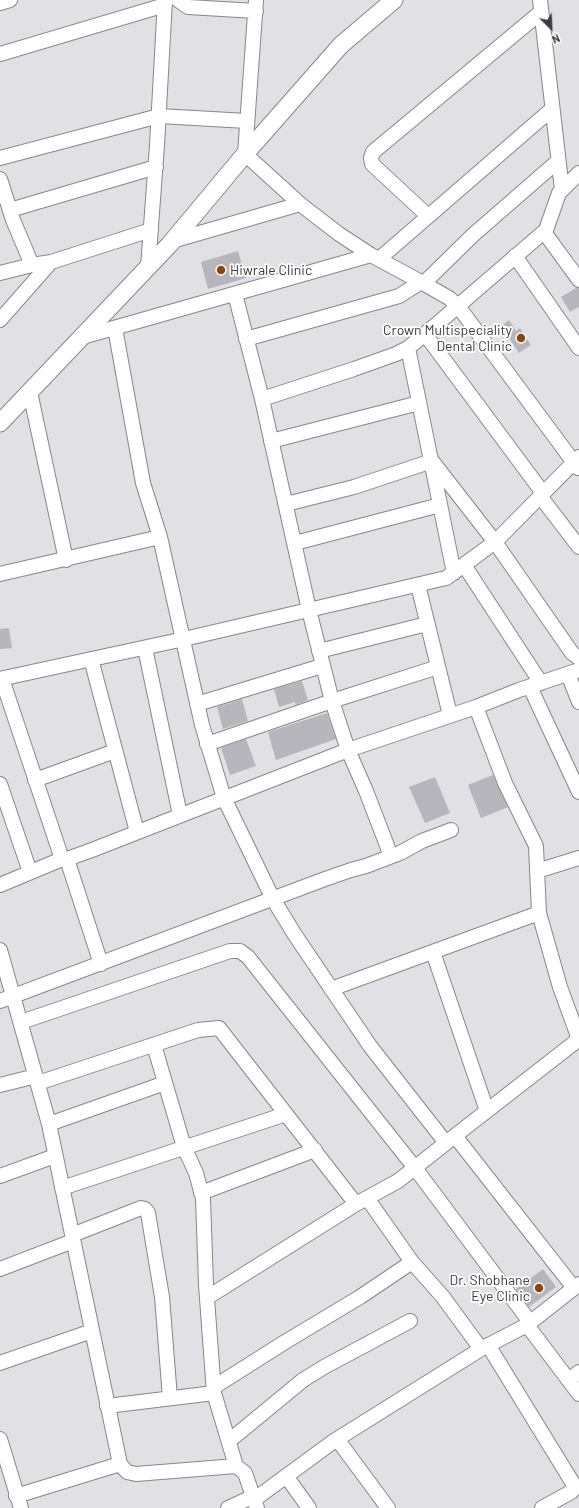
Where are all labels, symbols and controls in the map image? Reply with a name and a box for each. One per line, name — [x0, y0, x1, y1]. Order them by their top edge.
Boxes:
north arrow — [531, 8, 571, 48]
text: N — [550, 32, 562, 47]
place label: Hiwrale Clinic — [230, 262, 312, 278]
marker: Hiwrale Clinic — [215, 264, 227, 276]
place label: Crown Multispeciality Dental Clinic — [383, 322, 512, 354]
marker: Crown Multispeciality Dental Clinic — [515, 332, 527, 344]
place label: Dr. Shobhane Eye Clinic — [450, 1272, 530, 1304]
marker: Dr. Shobhane Eye Clinic — [533, 1282, 545, 1294]

